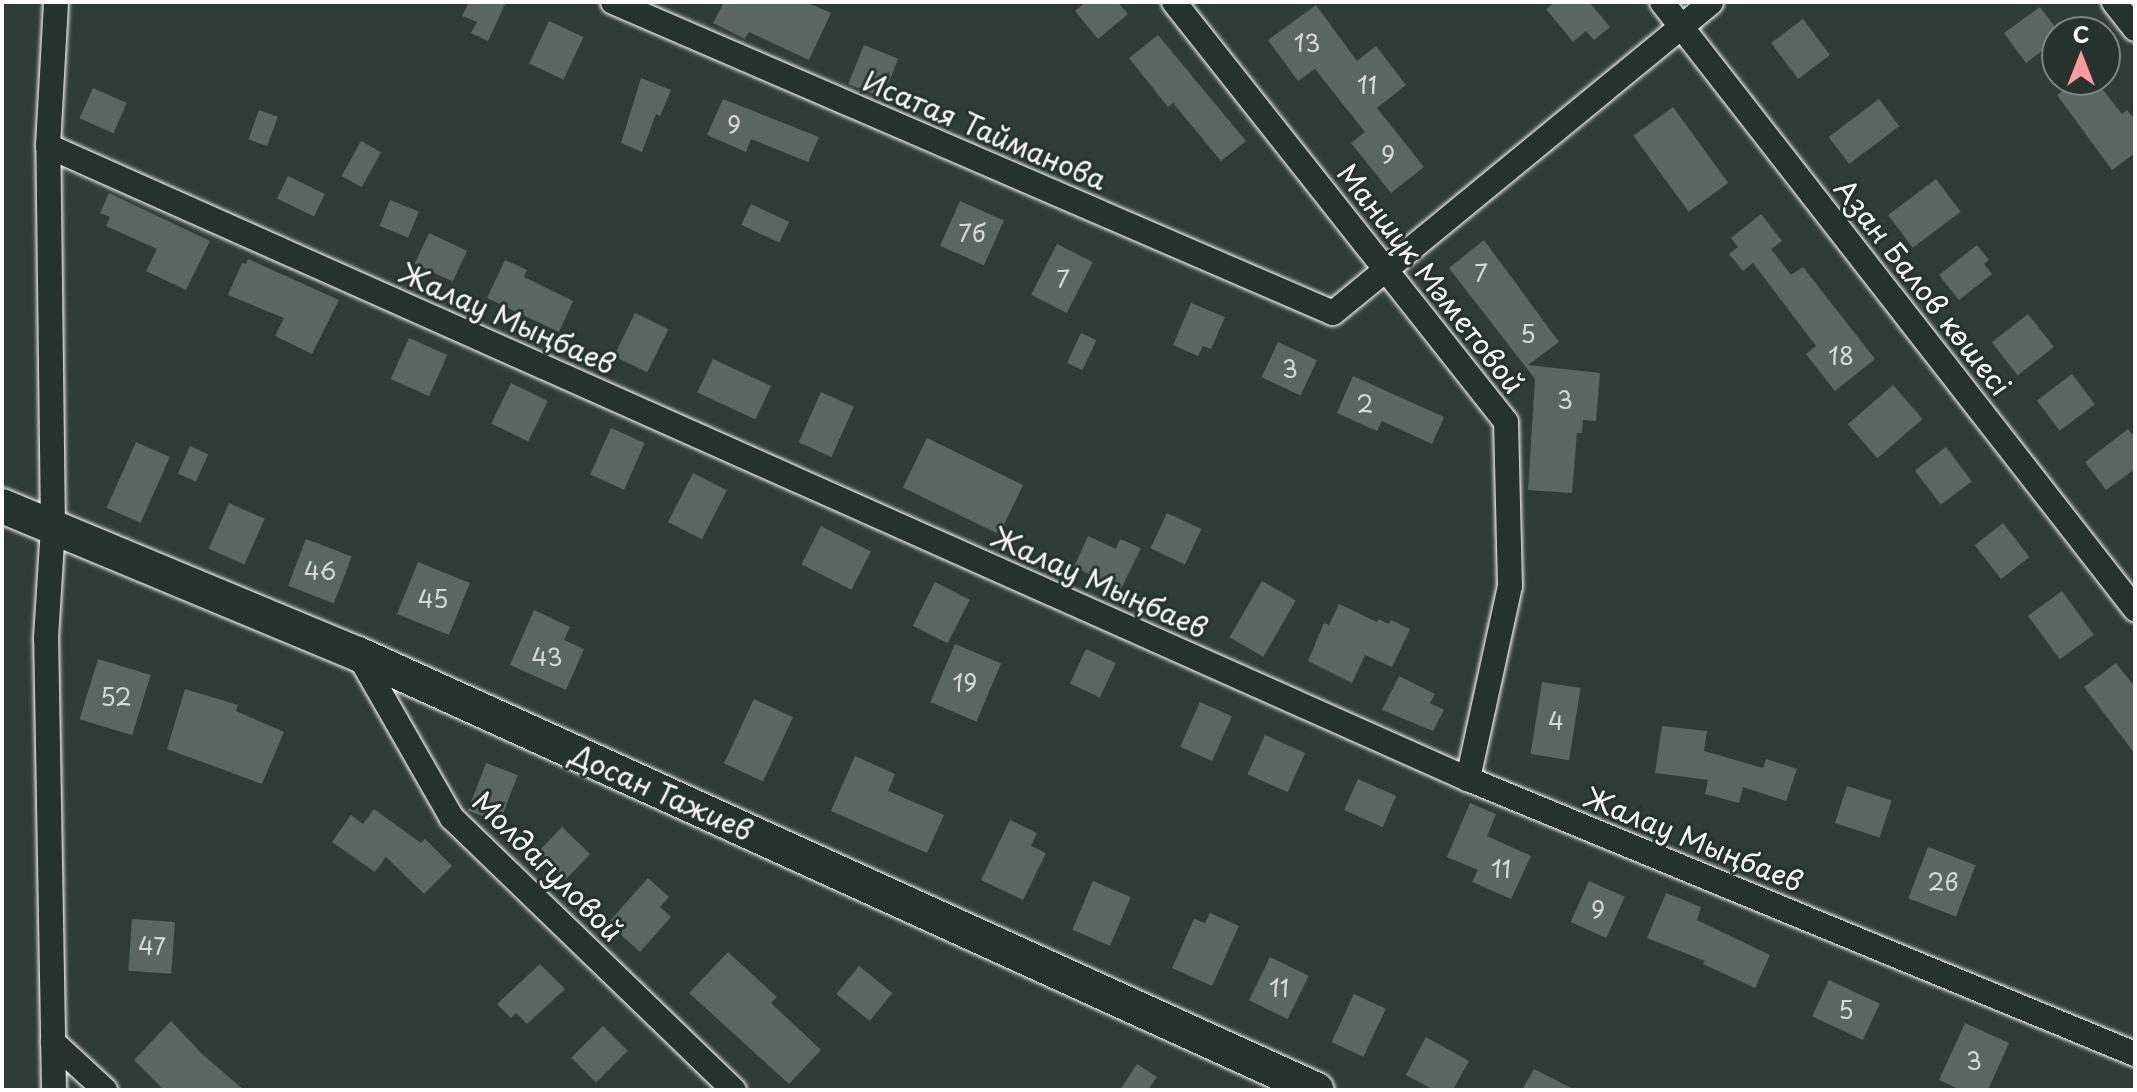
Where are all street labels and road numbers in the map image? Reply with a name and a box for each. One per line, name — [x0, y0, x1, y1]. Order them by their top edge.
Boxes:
street label: Исатая Тайманова — [859, 64, 1111, 196]
street label: Маншүк Мәметовой — [1331, 156, 1531, 400]
street label: Азан Балов көшесі — [1828, 173, 2018, 401]
street label: Жалау Мыңбаев — [395, 255, 621, 381]
street label: Жалау Мыңбаев — [987, 519, 1213, 645]
street label: Досан Тажиев — [565, 737, 759, 847]
street label: Жалау Мыңбаев — [1580, 780, 1808, 898]
street label: Молдагуловой — [466, 784, 630, 948]

